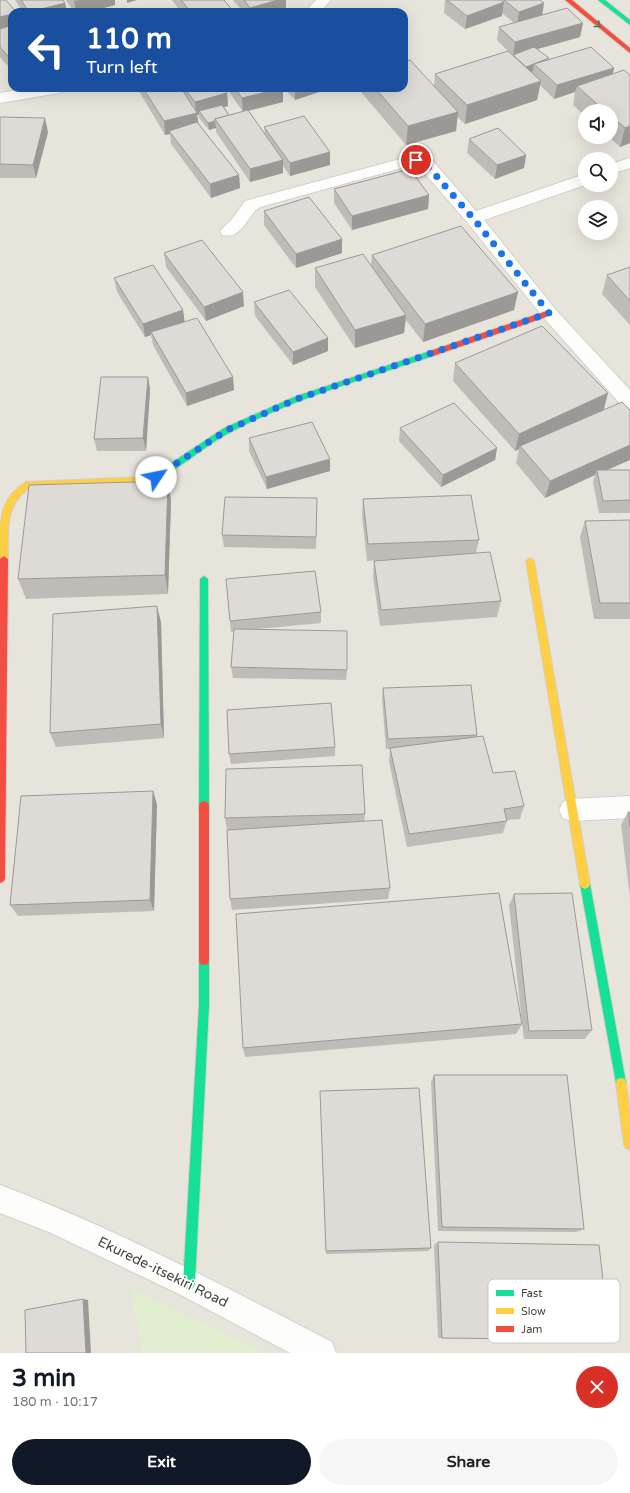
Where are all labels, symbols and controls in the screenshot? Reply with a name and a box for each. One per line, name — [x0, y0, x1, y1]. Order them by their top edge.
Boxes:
one-way arrow — [594, 20, 601, 27]
text: 110 m — [86, 22, 172, 56]
icon: left — [20, 24, 72, 76]
text: Turn left — [86, 56, 158, 78]
map controls — [578, 104, 618, 240]
button: sound — [578, 104, 618, 144]
pin — [399, 143, 433, 177]
icon: arrive — [405, 149, 427, 171]
button: search — [578, 152, 618, 192]
button: layers — [578, 200, 618, 240]
position arrow — [135, 456, 177, 498]
street label: Ekurede-itsekiri Road — [95, 1233, 231, 1311]
legend — [488, 1279, 620, 1343]
text: Fast — [521, 1287, 542, 1300]
text: Slow — [521, 1305, 546, 1318]
text: Jam — [521, 1323, 542, 1336]
text: 3 min — [12, 1364, 76, 1393]
button: close — [576, 1366, 618, 1408]
text: 180 m · 10:17 — [12, 1394, 98, 1410]
button: Exit — [12, 1439, 311, 1485]
button: Share — [319, 1439, 618, 1485]

